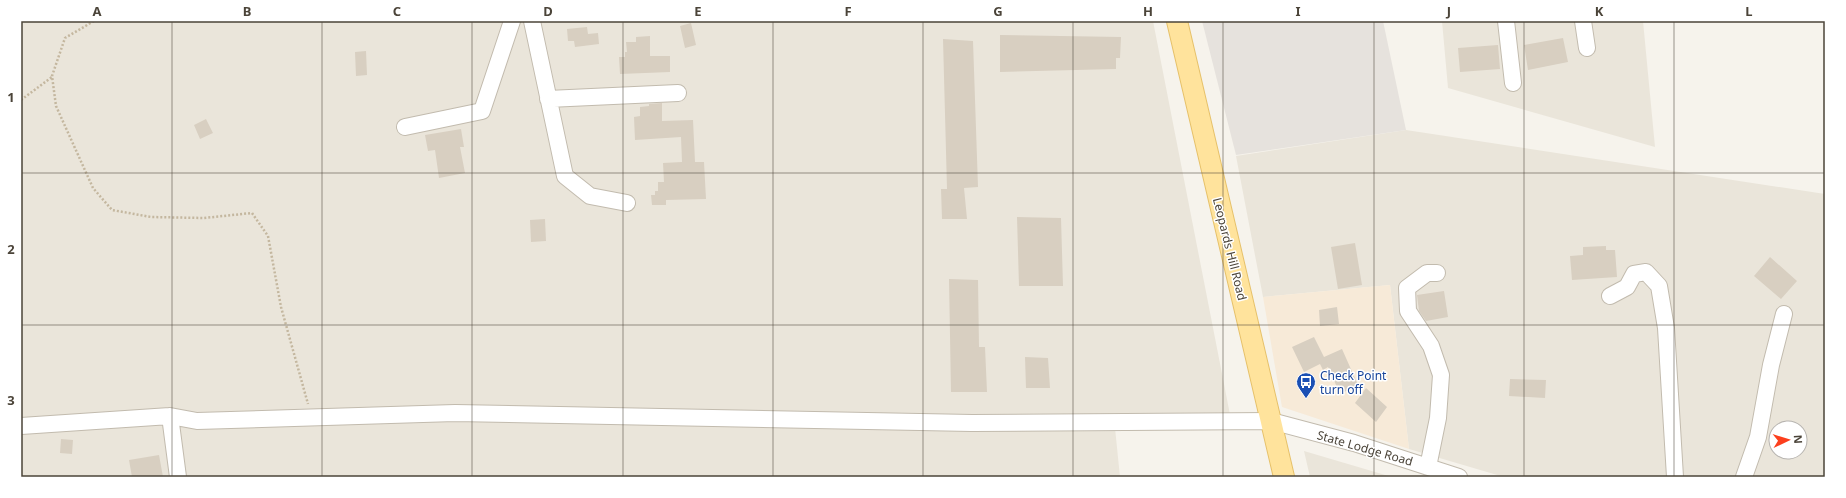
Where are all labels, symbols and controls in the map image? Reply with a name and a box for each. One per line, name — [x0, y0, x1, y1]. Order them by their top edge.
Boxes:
text: A — [93, 2, 102, 20]
text: B — [243, 2, 251, 20]
text: C — [393, 2, 401, 20]
text: D — [543, 2, 553, 20]
text: E — [694, 2, 702, 20]
text: F — [844, 2, 852, 20]
text: G — [993, 2, 1003, 20]
text: H — [1143, 2, 1153, 20]
text: I — [1295, 2, 1301, 20]
text: J — [1446, 2, 1451, 20]
text: K — [1595, 2, 1604, 20]
text: L — [1745, 2, 1753, 20]
text: 1 — [7, 88, 15, 106]
street label: Leopards Hill Road — [1209, 196, 1251, 302]
text: 2 — [7, 240, 15, 258]
place label: Check Point turn off — [1320, 367, 1387, 398]
bus stop icon: Check Point turn off — [1295, 371, 1317, 399]
text: 3 — [7, 391, 15, 409]
north arrow — [1768, 420, 1808, 460]
street label: State Lodge Road — [1315, 426, 1415, 470]
text: N — [1791, 434, 1806, 444]

